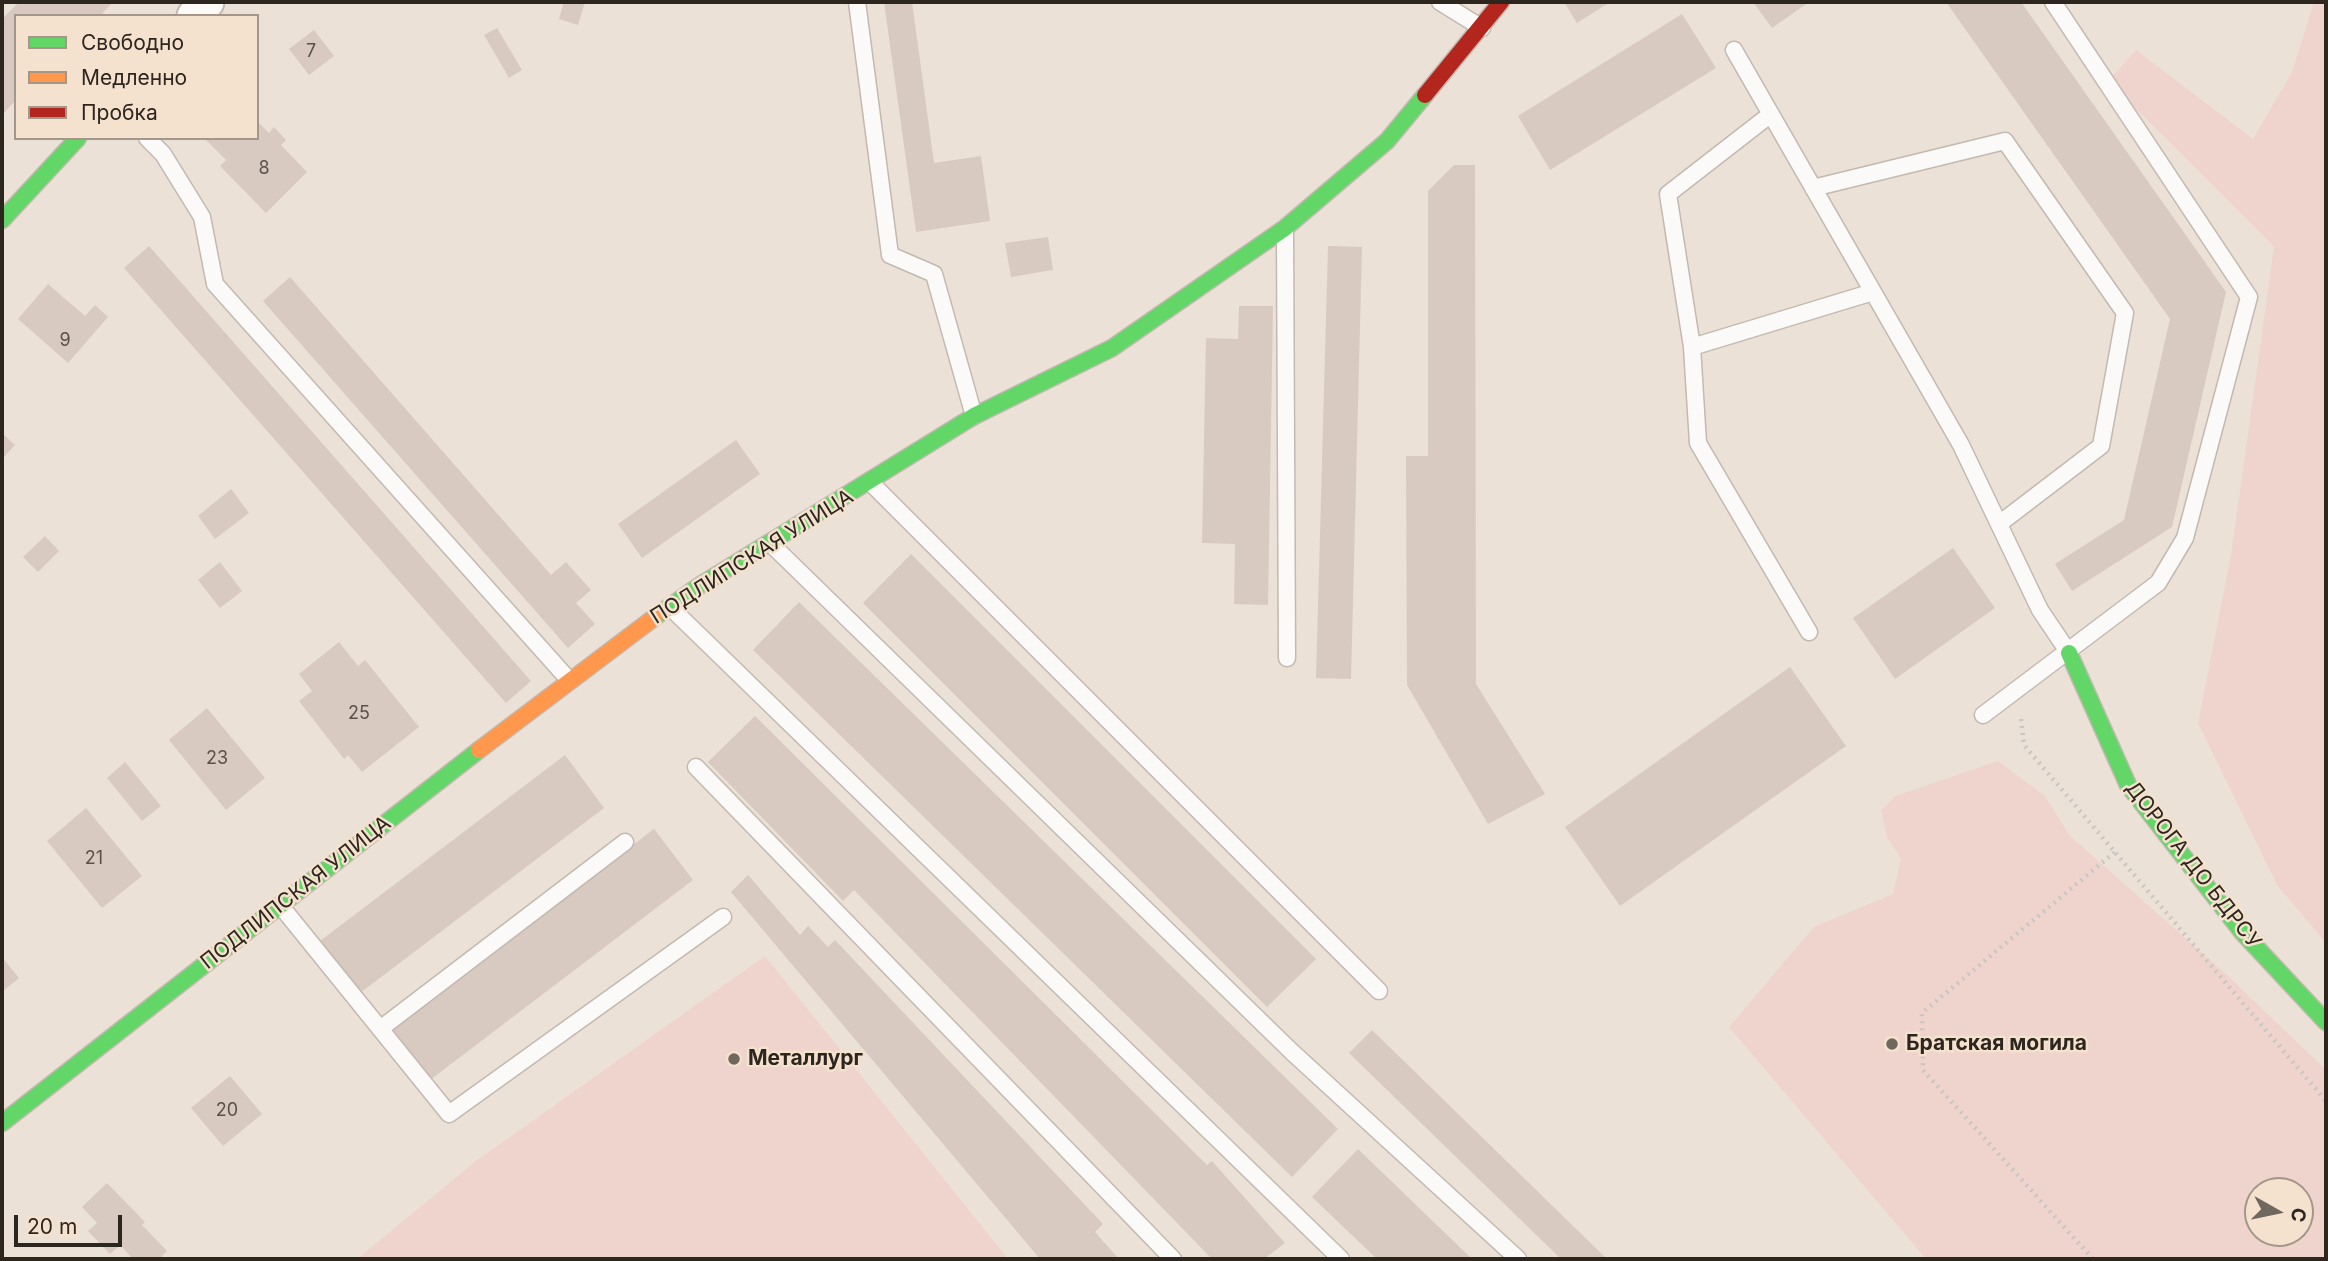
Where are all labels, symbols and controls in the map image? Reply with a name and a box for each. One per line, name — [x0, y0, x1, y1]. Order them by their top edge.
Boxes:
legend — [14, 14, 259, 140]
text: Свободно — [81, 30, 184, 55]
house number: 7 — [306, 41, 316, 63]
text: Медленно — [81, 65, 187, 90]
text: Пробка — [81, 100, 158, 125]
house number: 8 — [258, 158, 270, 180]
house number: 9 — [59, 330, 71, 352]
street label: ПОДЛИПСКАЯ УЛИЦА — [646, 484, 858, 630]
house number: 25 — [348, 703, 370, 725]
house number: 23 — [206, 748, 228, 770]
street label: ДОРОГА ДО БДРСУ — [2120, 776, 2266, 954]
street label: ПОДЛИПСКАЯ УЛИЦА — [196, 811, 396, 975]
house number: 21 — [85, 848, 103, 870]
place label: Братская могила — [1906, 1031, 2087, 1057]
marker: Братская могила — [1884, 1036, 1900, 1052]
place label: Металлург — [748, 1046, 863, 1072]
marker: Металлург — [726, 1051, 742, 1067]
house number: 20 — [216, 1100, 238, 1122]
north arrow — [2244, 1177, 2314, 1247]
scale bar — [18, 1202, 126, 1246]
text: С — [2286, 1206, 2311, 1224]
text: 20 m — [27, 1214, 77, 1239]

